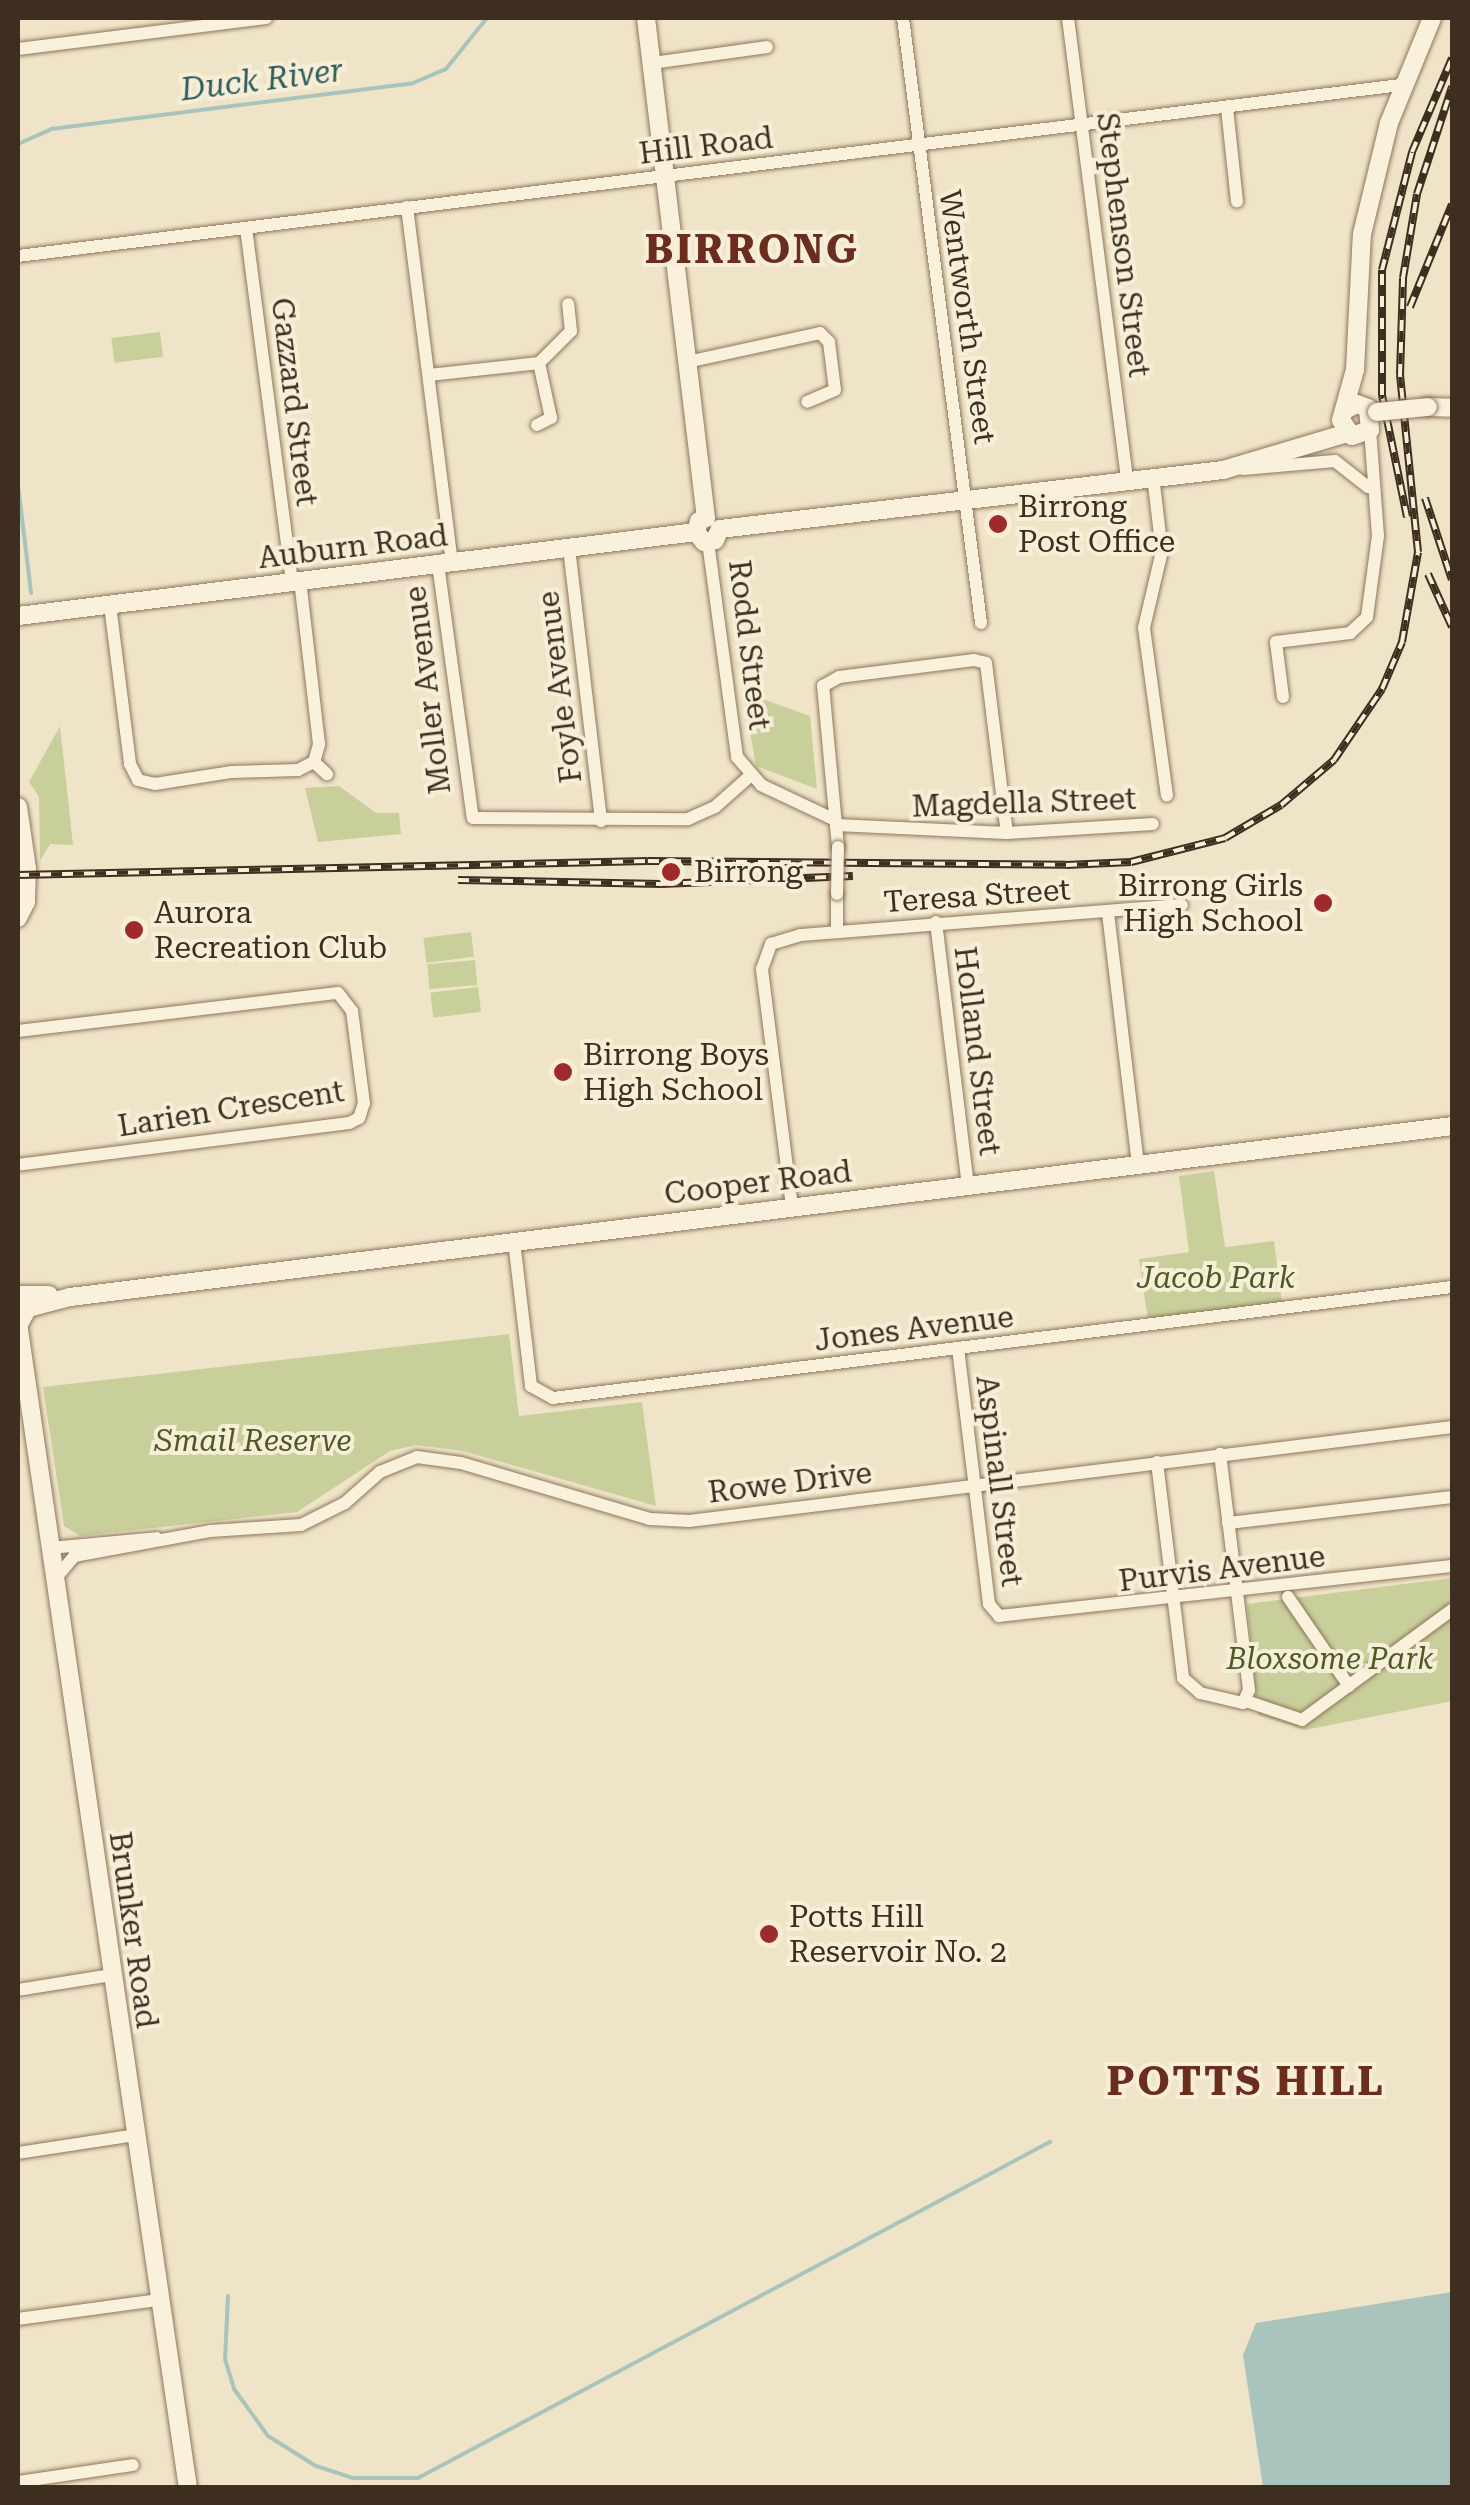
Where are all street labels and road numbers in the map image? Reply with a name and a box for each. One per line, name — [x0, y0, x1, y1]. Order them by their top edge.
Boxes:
street label: Stephenson Street — [1089, 111, 1157, 379]
street label: Hill Road — [637, 120, 775, 172]
street label: Wentworth Street — [931, 188, 1003, 446]
street label: Gazzard Street — [263, 296, 325, 508]
street label: Auburn Road — [256, 518, 450, 576]
street label: Rodd Street — [721, 558, 777, 732]
street label: Moller Avenue — [397, 584, 459, 796]
street label: Foyle Avenue — [530, 589, 590, 785]
street label: Magdella Street — [911, 781, 1137, 825]
street label: Teresa Street — [882, 872, 1072, 920]
street label: Holland Street — [946, 945, 1008, 1157]
street label: Larien Crescent — [115, 1073, 347, 1145]
street label: Cooper Road — [662, 1154, 854, 1212]
street label: Jones Avenue — [812, 1299, 1016, 1359]
street label: Aspinall Street — [968, 1373, 1030, 1589]
street label: Rowe Drive — [706, 1455, 874, 1511]
street label: Purvis Avenue — [1117, 1538, 1327, 1600]
street label: Brunker Road — [101, 1829, 165, 2031]

